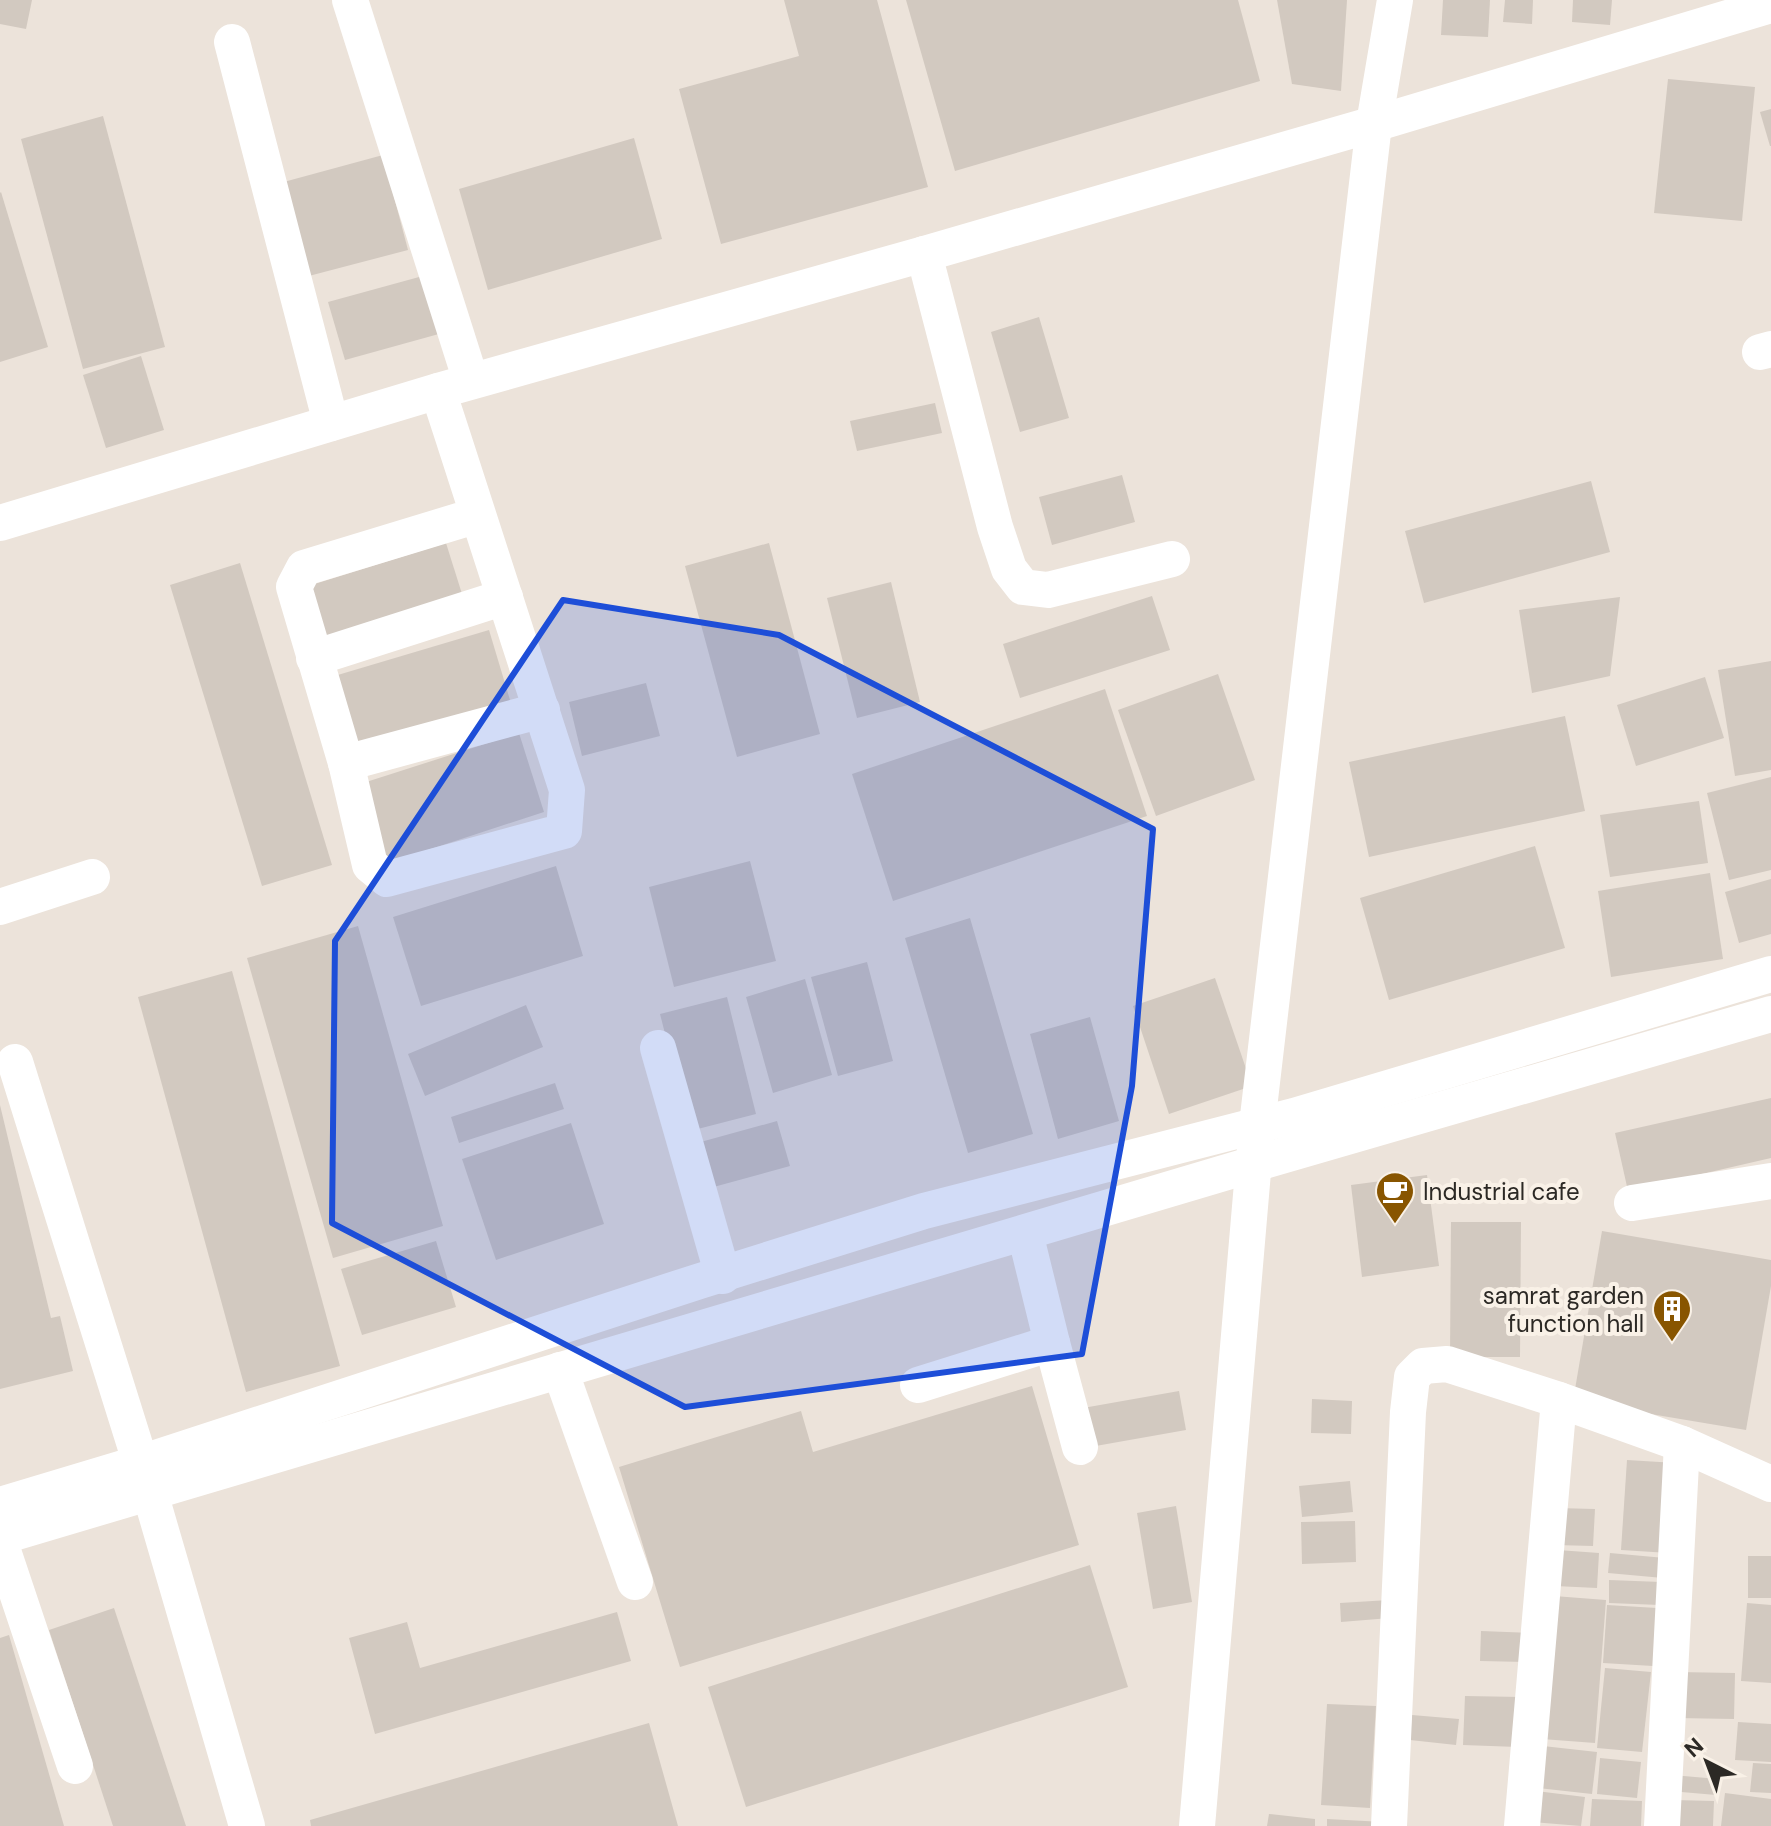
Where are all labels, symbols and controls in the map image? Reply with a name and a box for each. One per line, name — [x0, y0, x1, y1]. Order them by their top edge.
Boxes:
cafe icon: Industrial cafe — [1374, 1170, 1416, 1225]
place label: Industrial cafe — [1423, 1176, 1580, 1207]
place label: samrat garden function hall — [1483, 1280, 1644, 1339]
building icon: samrat garden function hall — [1651, 1288, 1693, 1343]
north arrow — [1667, 1722, 1747, 1802]
text: N — [1678, 1731, 1710, 1764]

